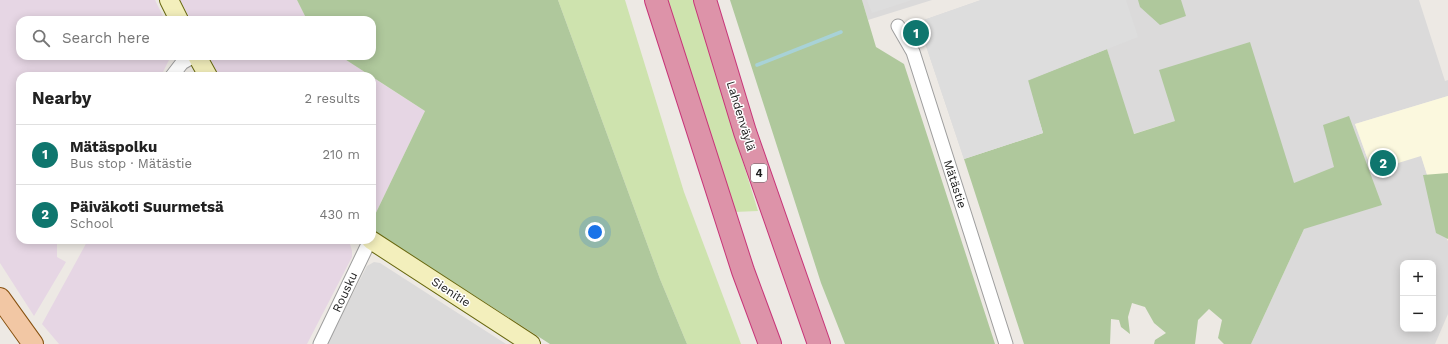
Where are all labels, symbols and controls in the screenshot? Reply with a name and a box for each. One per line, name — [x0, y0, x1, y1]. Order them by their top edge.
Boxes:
search box — [16, 16, 376, 60]
pin: 1 — [903, 18, 929, 48]
icon: search — [30, 27, 52, 49]
text: Search here — [62, 29, 150, 47]
street label: Lahdenväylä — [724, 79, 758, 153]
text: Nearby — [32, 88, 91, 108]
text: 2 results — [305, 91, 360, 106]
text: Mätäspolku — [70, 138, 157, 156]
text: 1 — [42, 147, 48, 162]
text: 210 m — [322, 147, 360, 162]
pin: 2 — [1370, 148, 1396, 178]
text: Bus stop · Mätästie — [70, 156, 192, 171]
street label: Mätästie — [941, 158, 969, 210]
road number: 4 — [751, 164, 767, 182]
text: Päiväkoti Suurmetsä — [70, 198, 224, 216]
text: 2 — [41, 207, 49, 222]
text: 430 m — [320, 207, 360, 222]
text: School — [70, 216, 113, 231]
your location — [585, 222, 605, 242]
map controls — [1400, 260, 1436, 332]
button: + — [1400, 260, 1436, 296]
street label: Rousku — [330, 270, 360, 314]
street label: Sienitie — [429, 274, 473, 310]
button: − — [1400, 296, 1436, 332]

